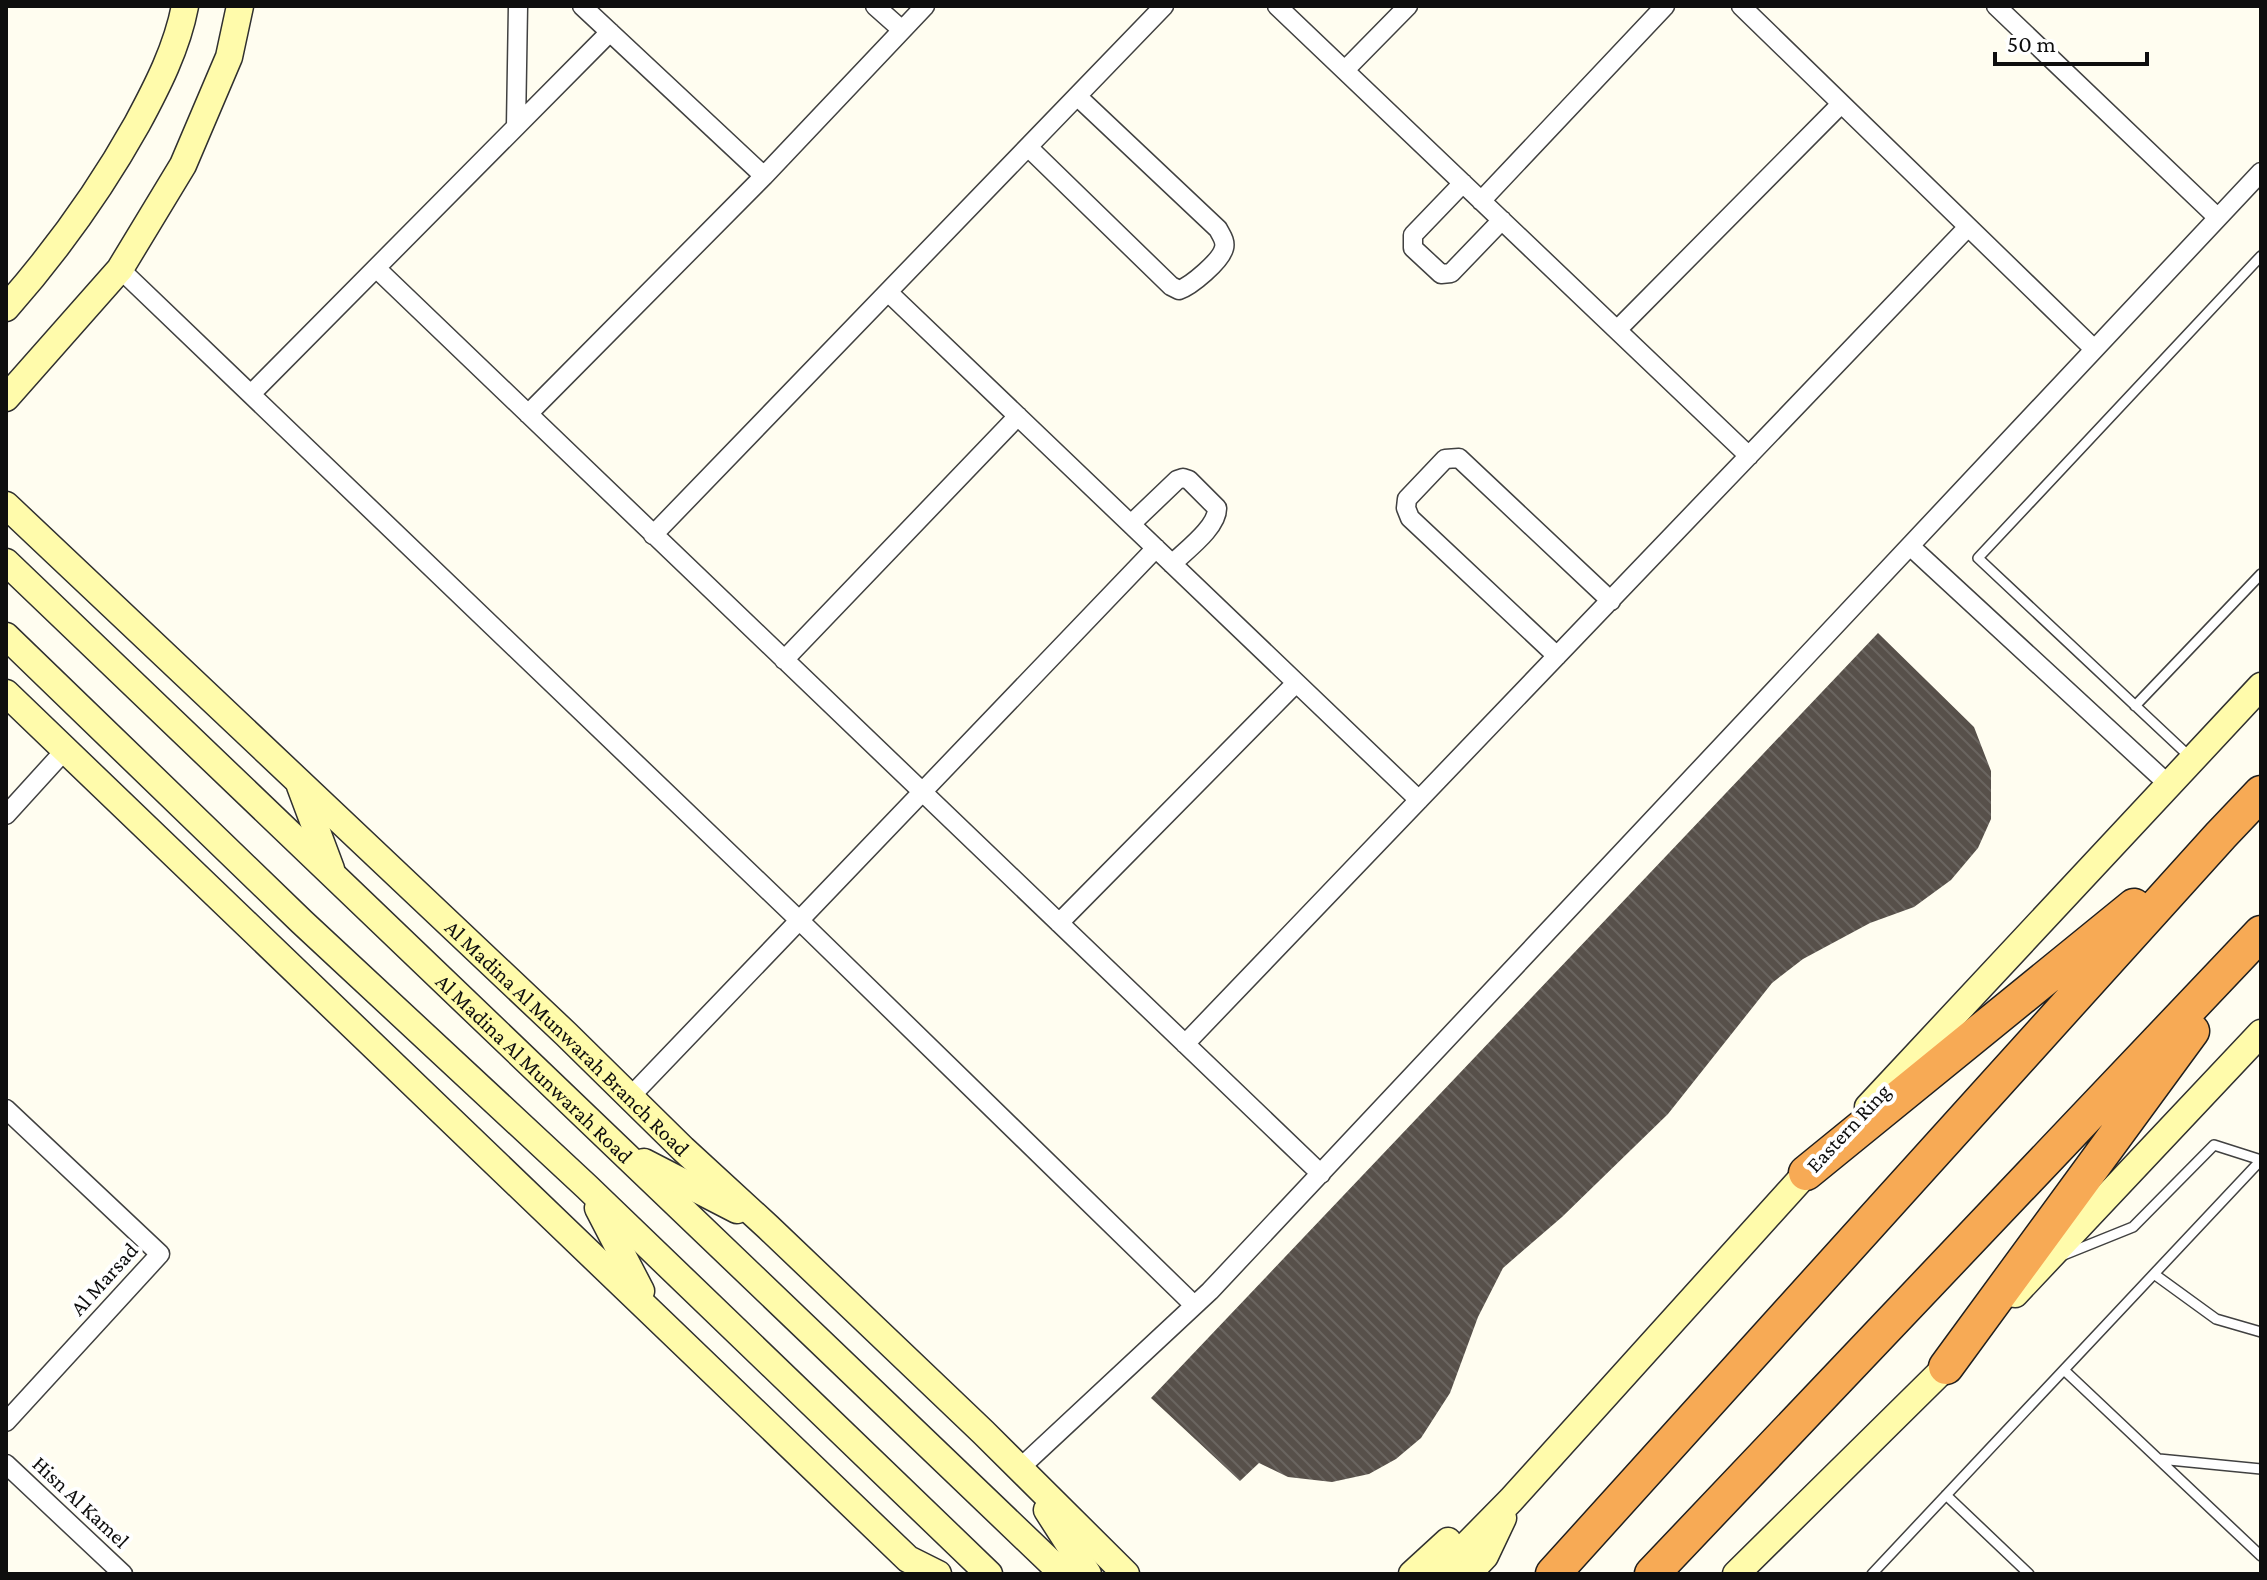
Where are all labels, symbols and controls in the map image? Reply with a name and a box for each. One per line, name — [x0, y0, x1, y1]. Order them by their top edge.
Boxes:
scale bar — [1995, 16, 2147, 66]
text: 50 m — [2007, 30, 2056, 57]
street label: Al Madina Al Munwarah Branch Road — [440, 914, 695, 1161]
street label: Al Madina Al Munwarah Road — [431, 968, 639, 1168]
street label: Eastern Ring — [1801, 1078, 1895, 1177]
street label: Al Marsad — [65, 1237, 143, 1320]
street label: Hisn Al Kamel — [28, 1451, 135, 1553]

